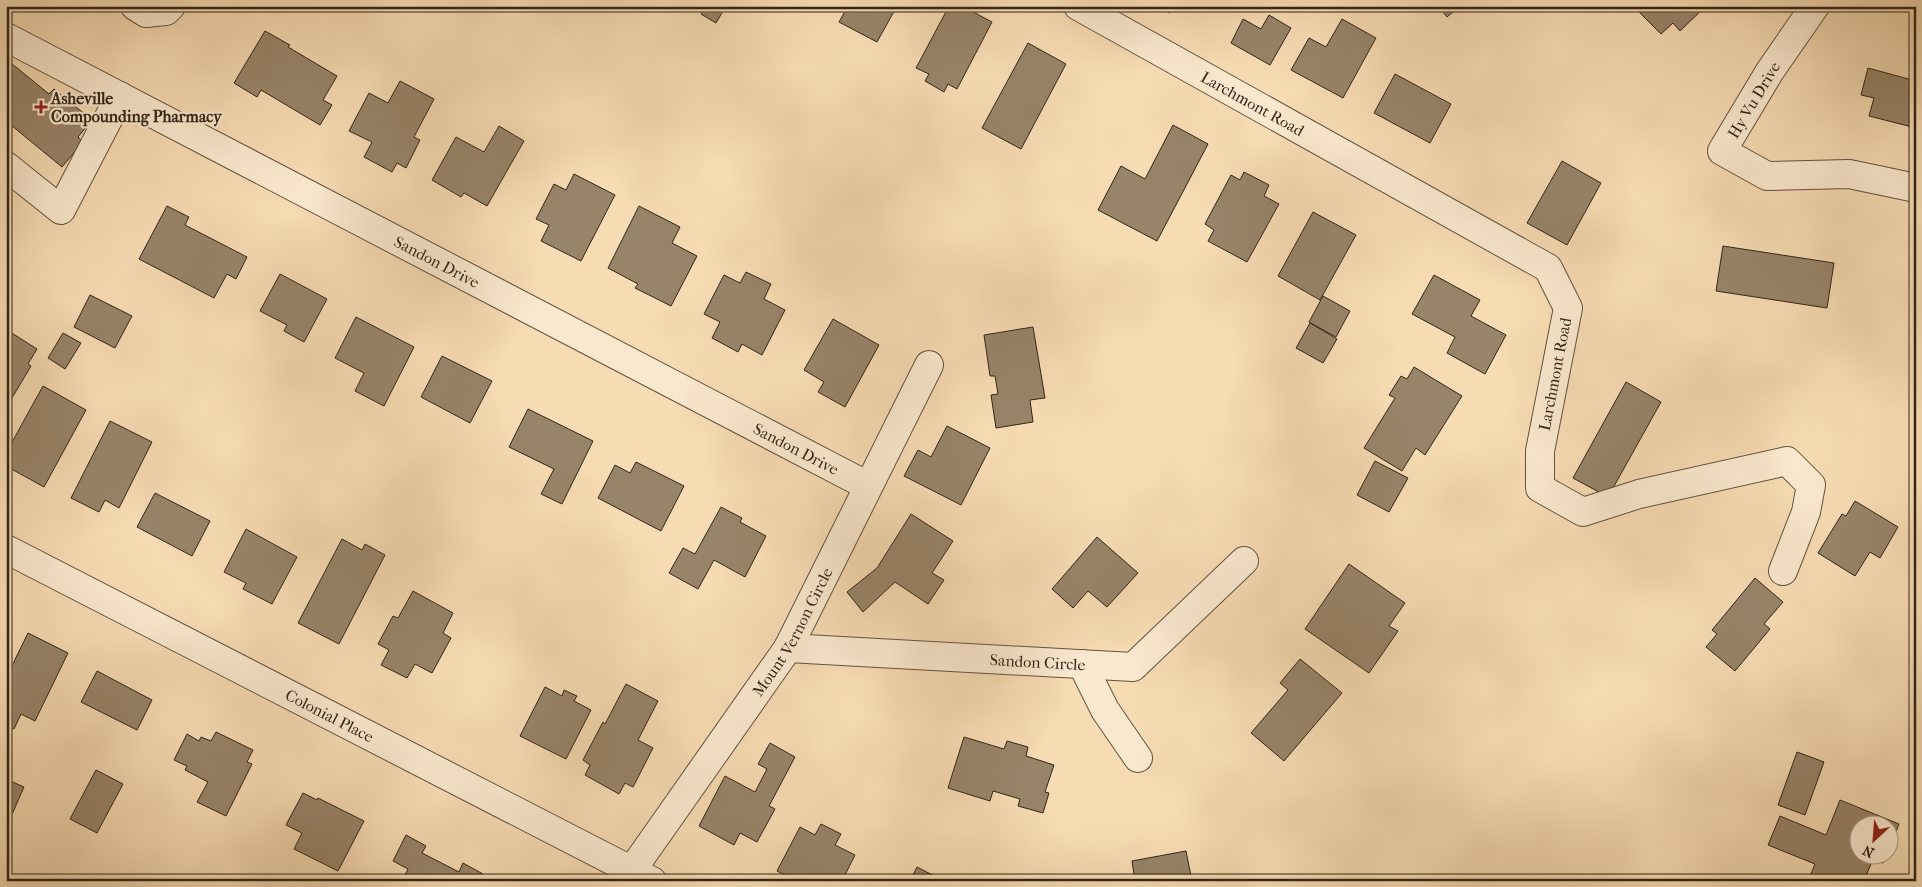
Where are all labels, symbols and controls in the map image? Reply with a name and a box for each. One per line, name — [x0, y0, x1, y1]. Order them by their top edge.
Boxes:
street label: Hy Vu Drive — [1724, 58, 1784, 142]
street label: Larchmont Road — [1198, 67, 1308, 140]
place label: Asheville Compounding Pharmacy — [50, 89, 223, 127]
marker: Asheville Compounding Pharmacy — [35, 101, 47, 113]
street label: Sandon Drive — [391, 232, 483, 292]
street label: Larchmont Road — [1535, 315, 1575, 432]
street label: Sandon Drive — [750, 419, 842, 479]
street label: Mount Vernon Circle — [748, 564, 836, 700]
street label: Sandon Circle — [989, 650, 1086, 674]
street label: Colonial Place — [282, 685, 377, 746]
north arrow — [1850, 814, 1900, 864]
text: N — [1860, 841, 1877, 861]

